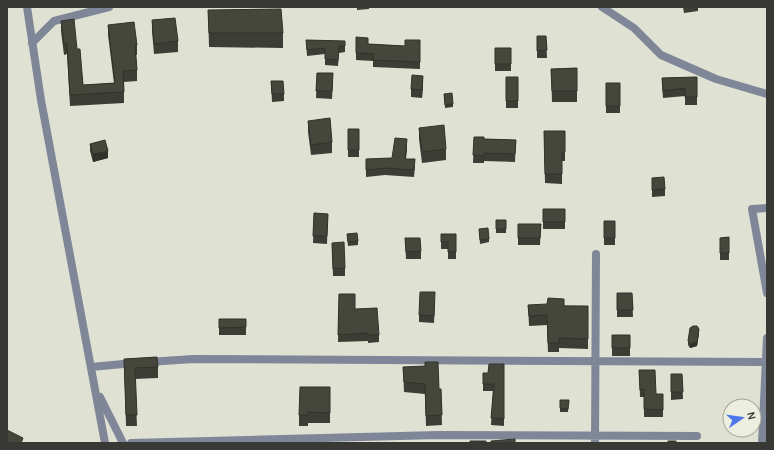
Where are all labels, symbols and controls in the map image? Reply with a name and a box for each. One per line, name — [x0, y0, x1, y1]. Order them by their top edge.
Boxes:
north arrow — [722, 398, 762, 438]
text: N — [744, 411, 758, 421]

